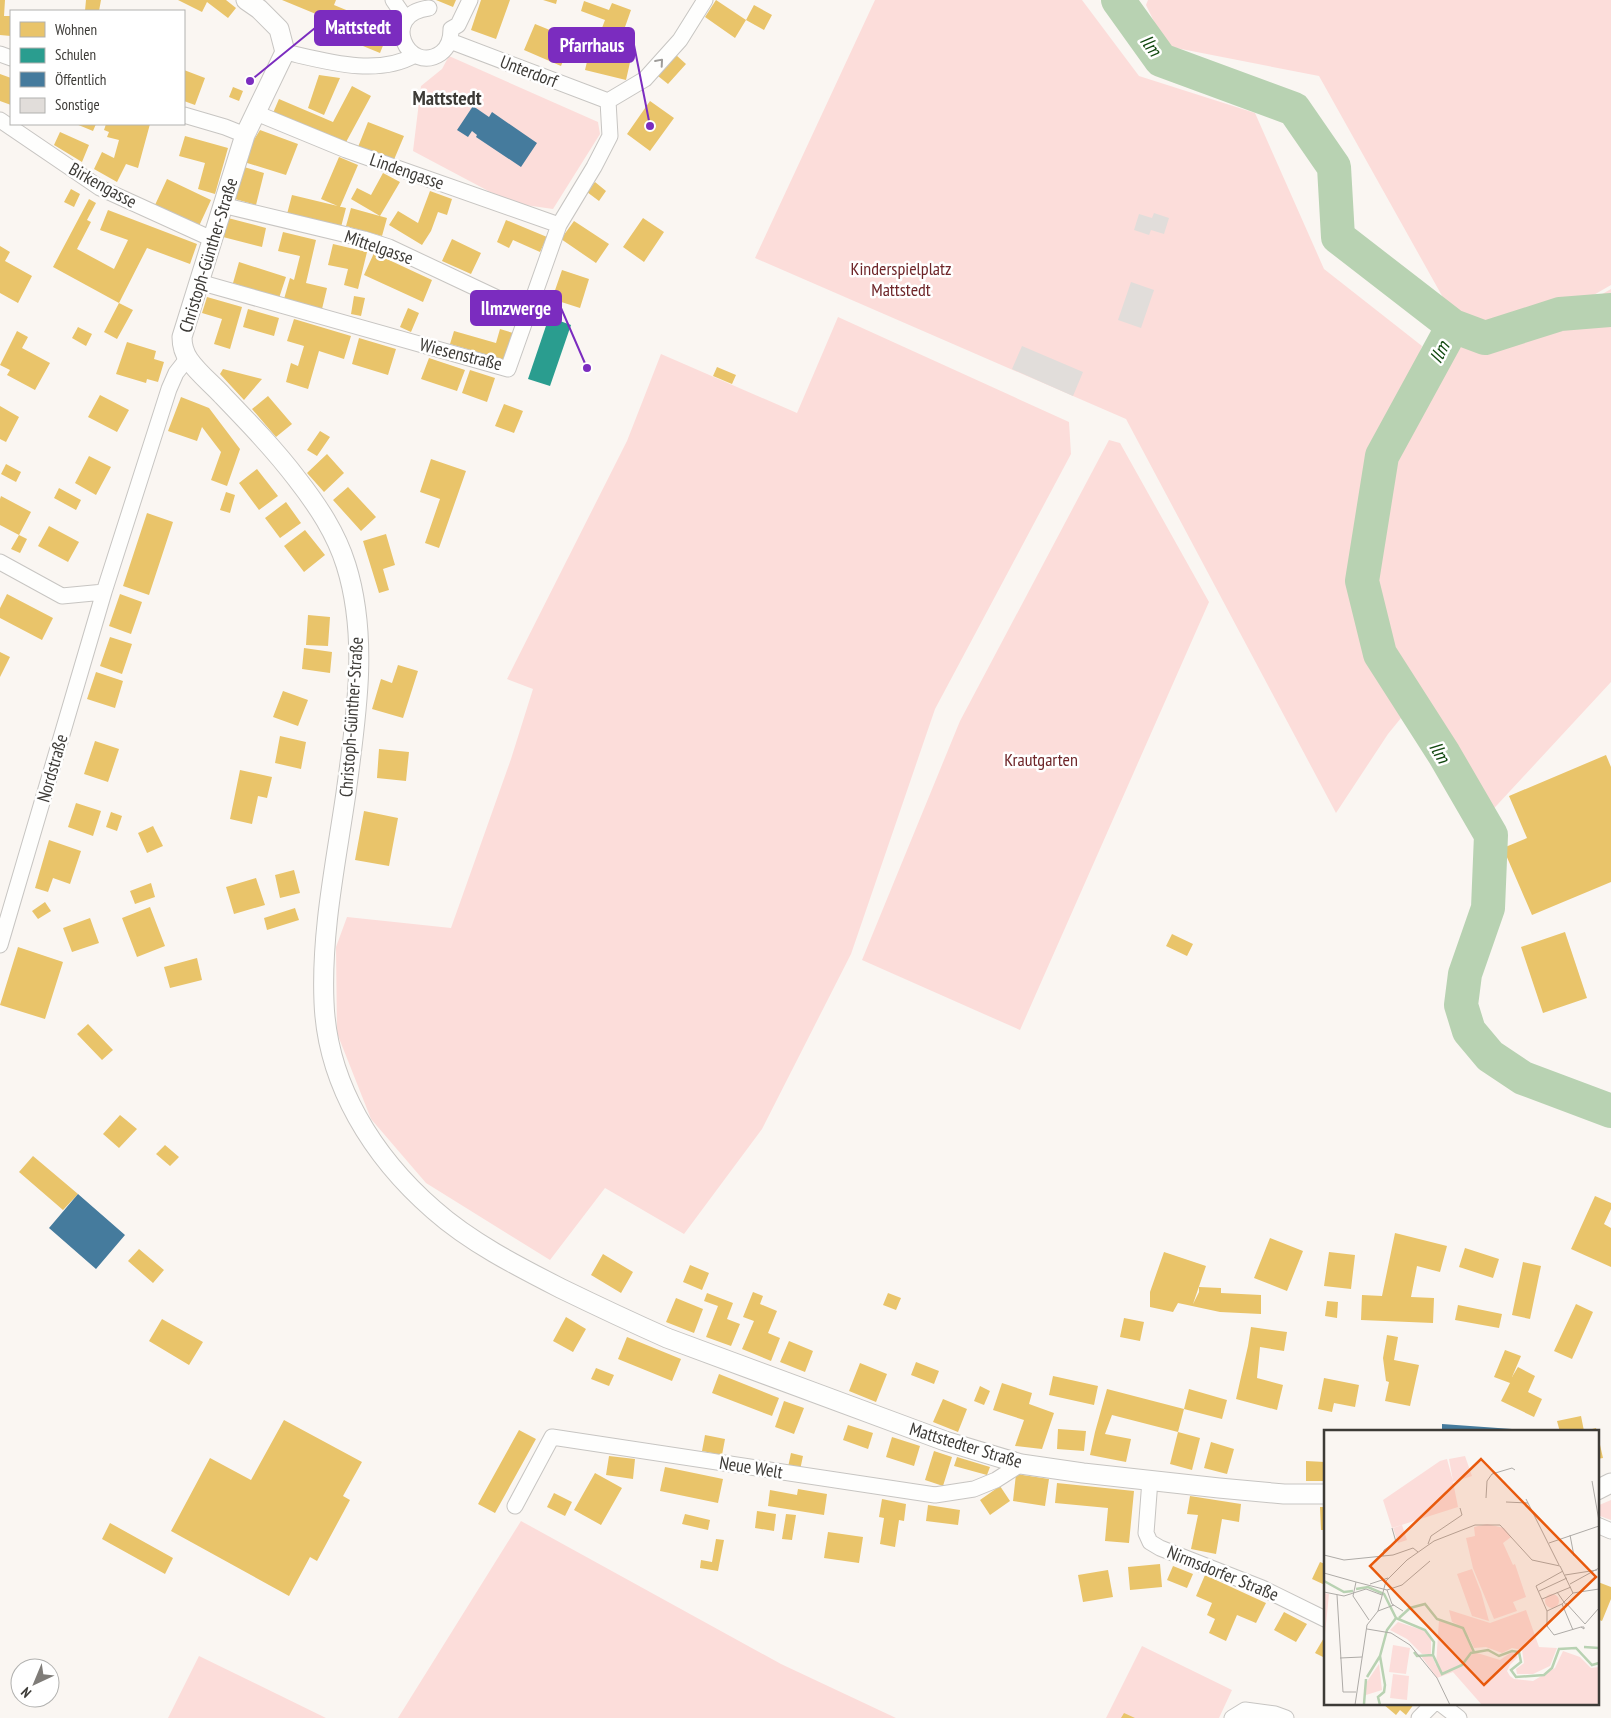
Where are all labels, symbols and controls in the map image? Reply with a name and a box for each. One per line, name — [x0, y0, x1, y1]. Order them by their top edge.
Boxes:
legend — [10, 10, 185, 125]
callout: Mattstedt — [315, 11, 401, 45]
text: Mattstedt — [325, 15, 391, 39]
text: Wohnen — [55, 20, 97, 39]
callout: Pfarrhaus — [549, 28, 634, 62]
water label: Ilm — [1135, 29, 1168, 62]
text: Pfarrhaus — [560, 33, 625, 57]
text: Schulen — [55, 45, 96, 64]
street label: Unterdorf — [497, 50, 562, 93]
one-way arrow — [655, 59, 663, 68]
text: Öffentlich — [55, 70, 106, 89]
district label: Mattstedt — [412, 85, 482, 111]
text: Sonstige — [55, 95, 100, 114]
street label: Lindengasse — [367, 148, 447, 194]
street label: Birkengasse — [65, 157, 141, 213]
street label: Christoph-Günther-Straße — [174, 175, 242, 335]
street label: Mittelgasse — [342, 225, 416, 269]
park label: Kinderspielplatz Mattstedt — [851, 257, 951, 301]
callout: Ilmzwerge — [471, 291, 561, 325]
text: Ilmzwerge — [481, 296, 551, 320]
street label: Wiesenstraße — [417, 333, 505, 375]
water label: Ilm — [1423, 336, 1455, 367]
street label: Christoph-Günther-Straße — [334, 636, 368, 798]
street label: Nordstraße — [31, 731, 73, 805]
water label: Ilm — [1424, 737, 1457, 769]
park label: Krautgarten — [1004, 748, 1078, 771]
street label: Mattstedter Straße — [907, 1417, 1025, 1473]
inset map — [1324, 1430, 1598, 1706]
street label: Neue Welt — [718, 1451, 784, 1483]
street label: Nirmsdorfer Straße — [1164, 1540, 1282, 1606]
north arrow — [10, 1658, 60, 1708]
text: N — [17, 1683, 35, 1701]

